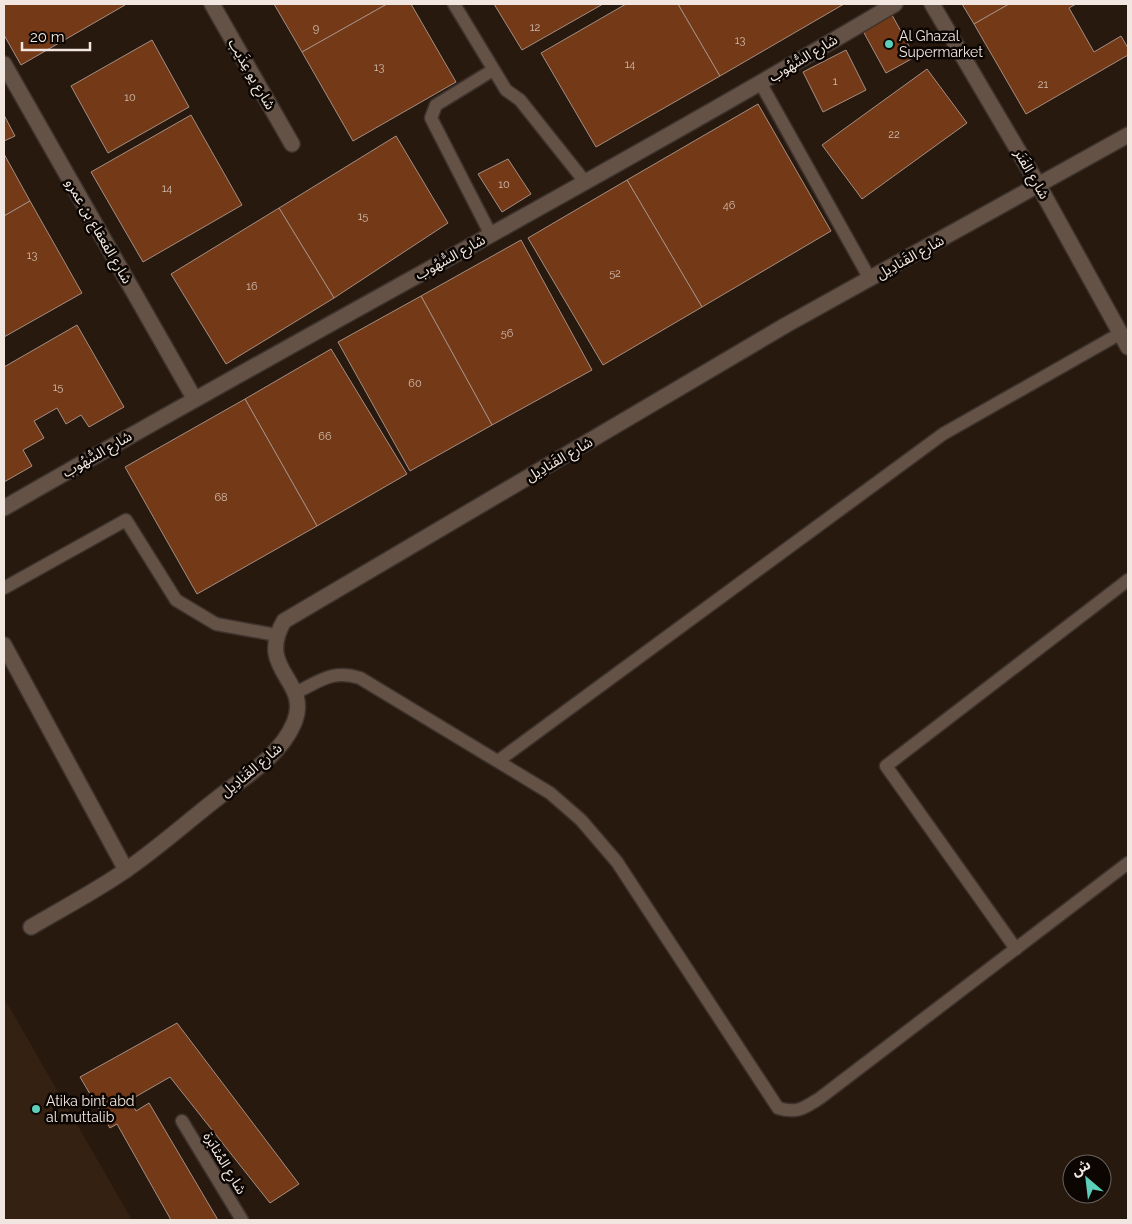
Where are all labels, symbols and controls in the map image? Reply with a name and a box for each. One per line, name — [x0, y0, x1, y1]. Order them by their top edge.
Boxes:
scale bar — [22, 20, 90, 52]
house number: 12 — [530, 21, 540, 34]
house number: 9 — [313, 22, 319, 35]
text: 20 m — [30, 28, 65, 46]
place label: Al Ghazal Supermarket — [899, 28, 983, 60]
street label: شارع السُّهُوب — [766, 31, 842, 87]
house number: 13 — [735, 34, 745, 47]
street label: شارع يو عِذَيب — [223, 35, 279, 114]
marker: Al Ghazal Supermarket — [883, 38, 895, 50]
house number: 14 — [625, 58, 635, 71]
house number: 13 — [374, 61, 384, 74]
house number: 1 — [833, 75, 838, 88]
house number: 21 — [1038, 78, 1049, 91]
house number: 10 — [124, 91, 136, 104]
house number: 22 — [888, 128, 900, 141]
street label: شارع الفَنَر — [1008, 145, 1053, 203]
street label: شارع القعقاع بن عمرو — [60, 176, 135, 288]
house number: 10 — [498, 178, 510, 191]
house number: 14 — [162, 182, 172, 195]
house number: 46 — [723, 199, 736, 212]
house number: 15 — [358, 210, 368, 223]
street label: شارع السُّهُوب — [412, 231, 489, 285]
street label: شارع القَنادِيل — [873, 232, 948, 285]
house number: 13 — [27, 249, 37, 262]
house number: 52 — [609, 267, 621, 280]
house number: 16 — [246, 280, 258, 293]
house number: 56 — [501, 327, 514, 340]
house number: 60 — [408, 377, 422, 390]
house number: 15 — [53, 381, 63, 394]
street label: شارع السُّهُوب — [59, 428, 136, 483]
house number: 66 — [318, 430, 332, 443]
street label: شارع القَنادِيل — [523, 433, 597, 487]
house number: 68 — [214, 491, 228, 504]
street label: شارع القَنادِيل — [217, 740, 287, 802]
place label: Atika bint abd al muttalib — [46, 1093, 135, 1125]
marker: Atika bint abd al muttalib — [30, 1103, 42, 1115]
street label: شارع المُثابَرة — [198, 1129, 250, 1199]
north arrow — [1062, 1154, 1112, 1204]
text: ش — [1069, 1156, 1093, 1179]

